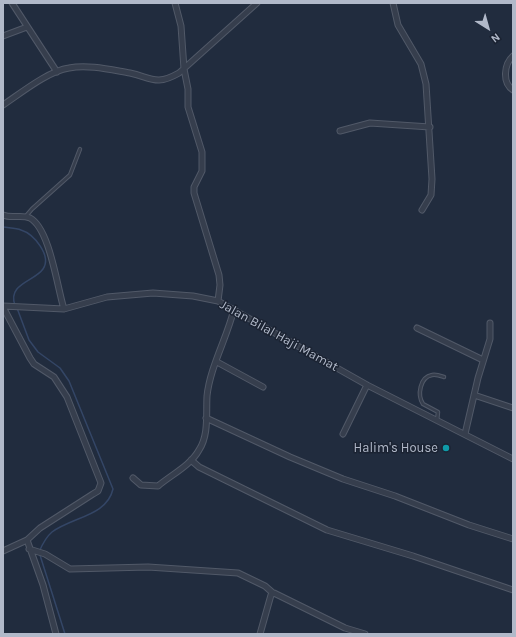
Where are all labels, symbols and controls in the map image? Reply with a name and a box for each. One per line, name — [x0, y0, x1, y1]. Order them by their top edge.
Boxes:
north arrow — [468, 8, 508, 48]
text: N — [488, 30, 503, 46]
street label: Jalan Bilal Haji Mamat — [217, 297, 341, 375]
place label: Halim's House — [354, 440, 438, 456]
marker: Halim's House — [441, 443, 451, 453]

